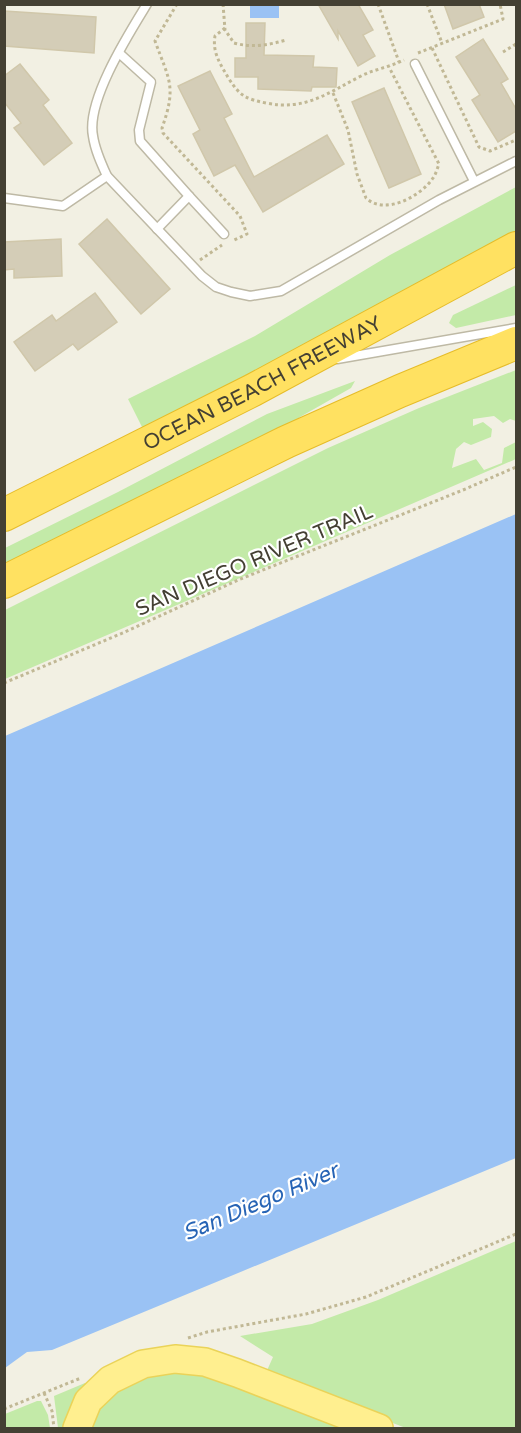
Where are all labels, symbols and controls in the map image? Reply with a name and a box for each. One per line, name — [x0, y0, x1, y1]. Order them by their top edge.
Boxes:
street label: OCEAN BEACH FREEWAY — [139, 311, 386, 456]
street label: SAN DIEGO RIVER TRAIL — [132, 499, 377, 622]
water label: San Diego River — [179, 1157, 344, 1246]

